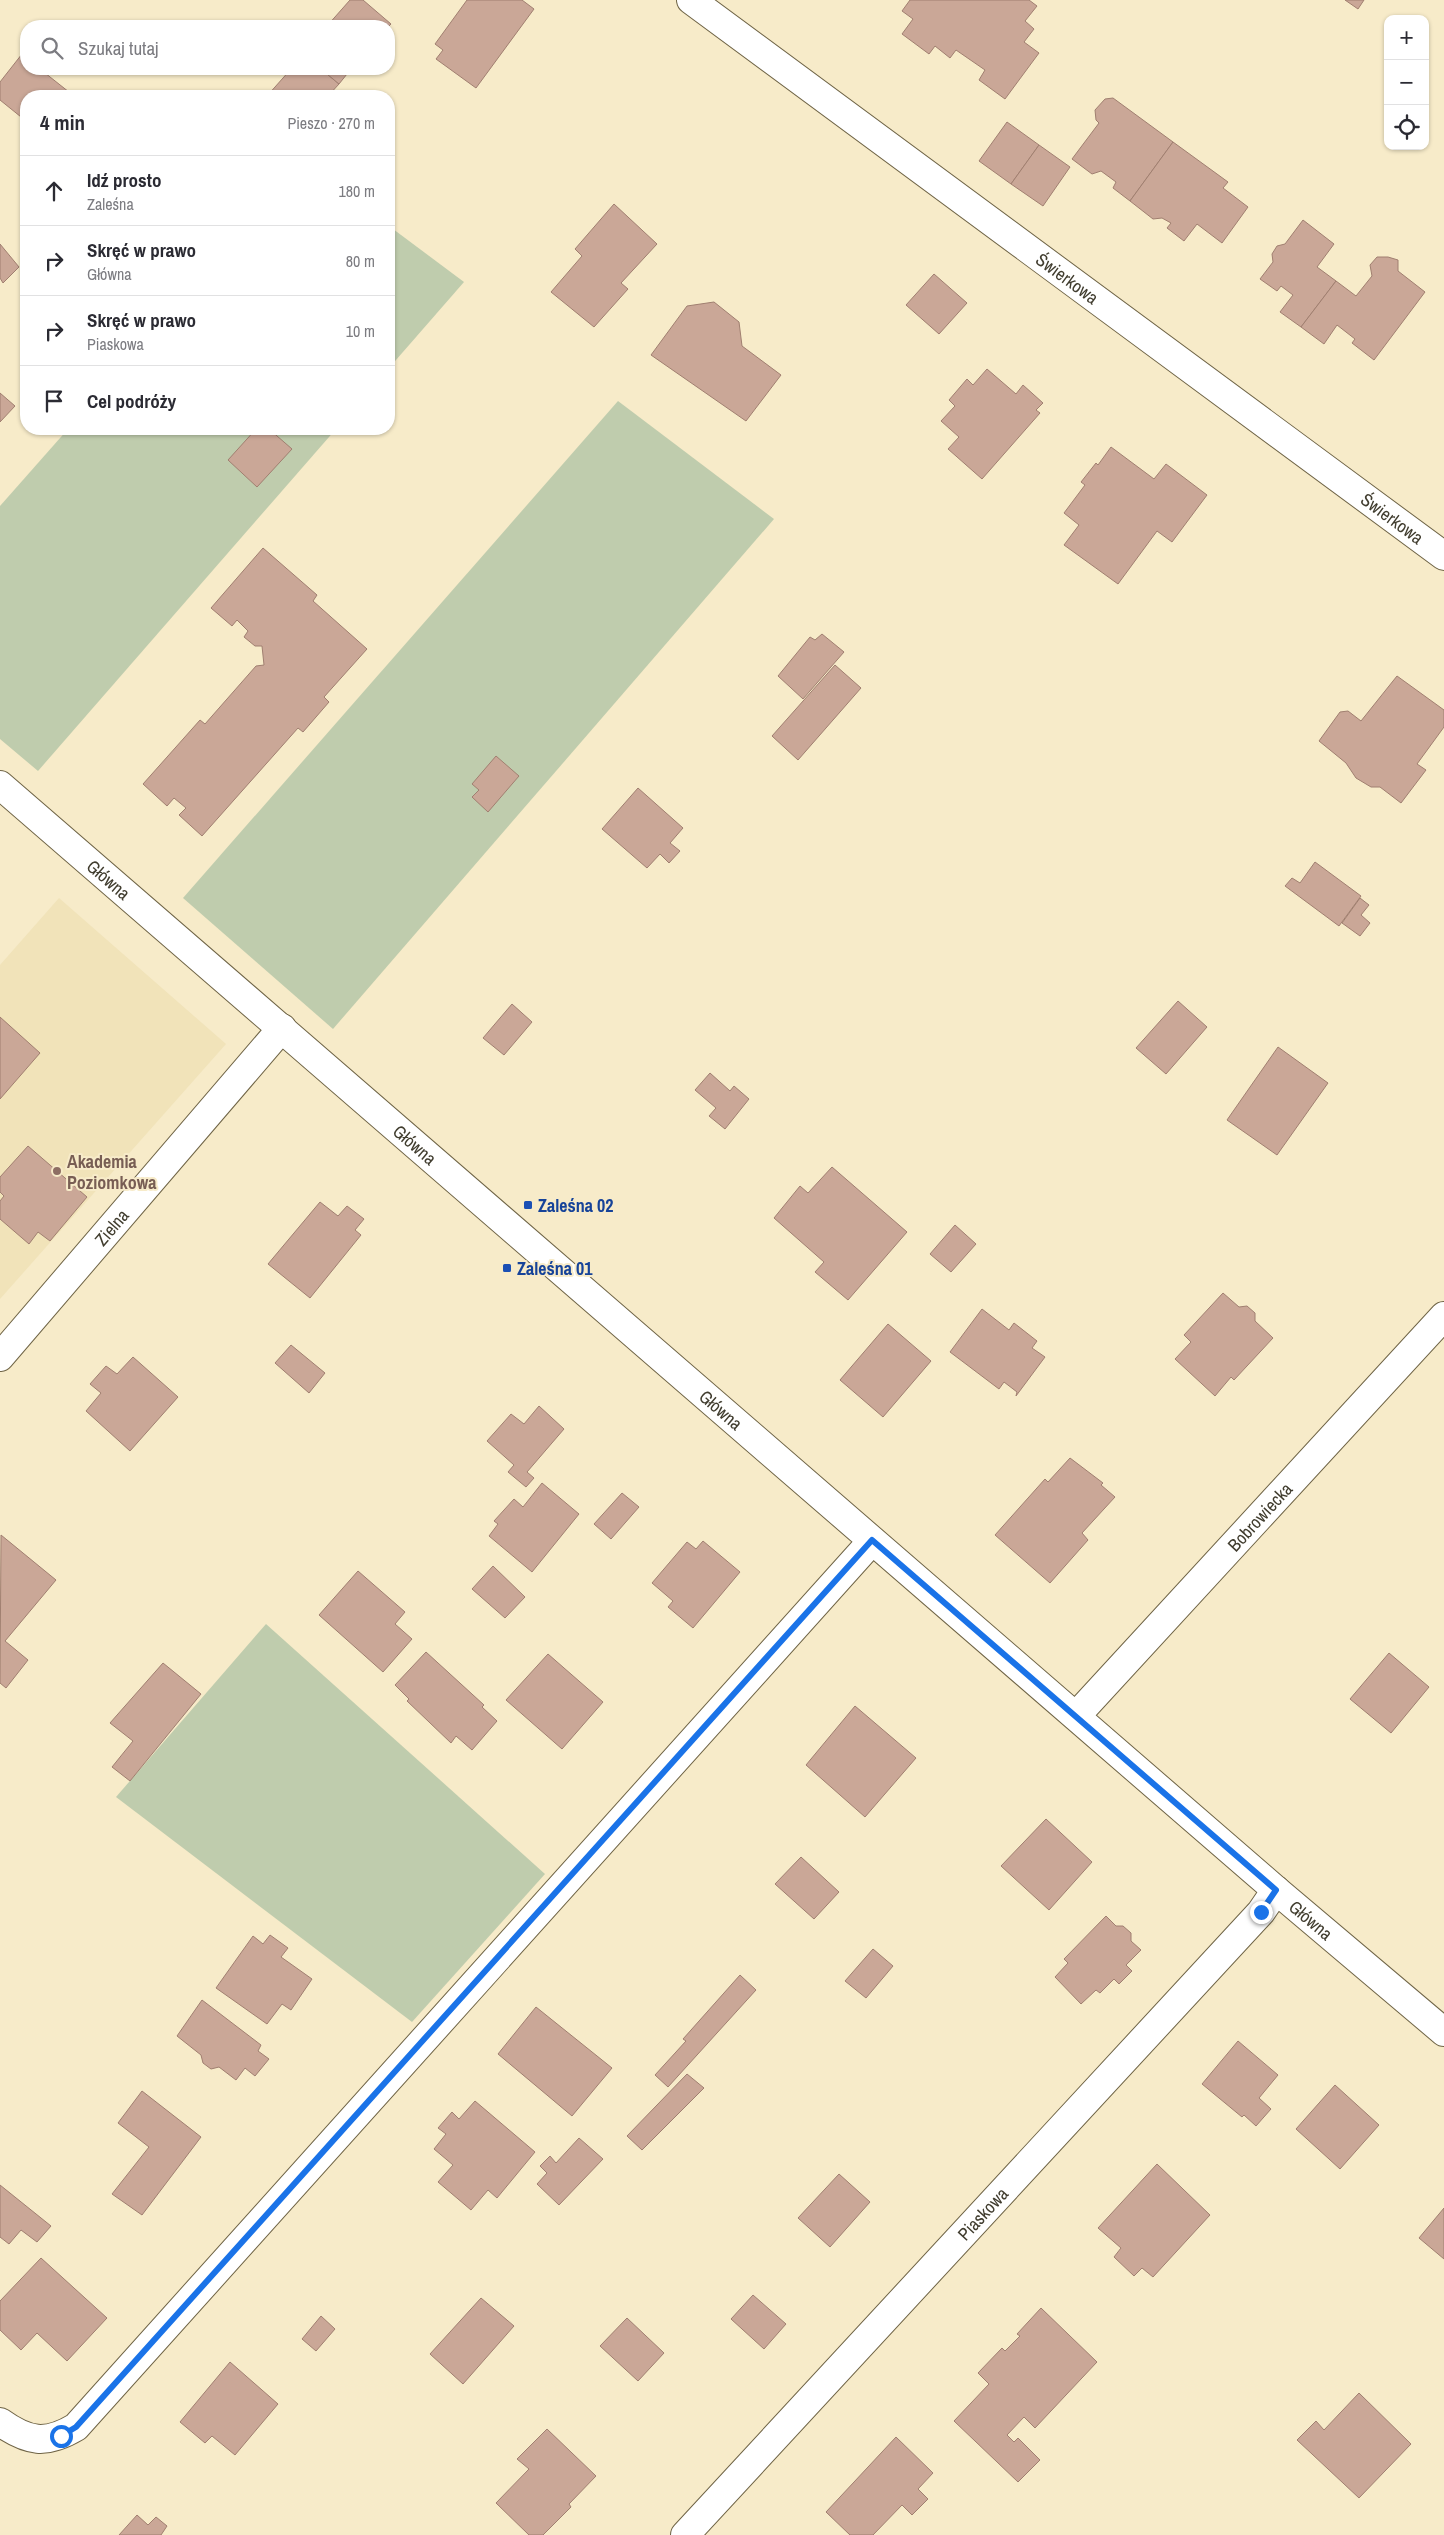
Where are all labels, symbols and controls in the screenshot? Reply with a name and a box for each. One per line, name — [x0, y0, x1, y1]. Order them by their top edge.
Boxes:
map controls — [1384, 15, 1429, 150]
button: + — [1384, 15, 1429, 60]
search box — [20, 20, 395, 75]
icon: search — [38, 34, 66, 62]
text: Szukaj tutaj — [78, 35, 159, 61]
button: − — [1384, 60, 1429, 105]
button: locate — [1384, 105, 1429, 150]
text: 4 min — [40, 108, 85, 137]
text: Pieszo · 270 m — [287, 112, 375, 134]
text: Idź prosto — [87, 167, 161, 193]
icon: ahead — [40, 177, 68, 205]
text: 180 m — [339, 180, 375, 202]
text: Zaleśna — [87, 193, 134, 215]
text: Skręć w prawo — [87, 237, 196, 263]
street label: Świerkowa — [1031, 246, 1104, 310]
icon: right — [40, 247, 68, 275]
text: 80 m — [346, 250, 375, 272]
text: Główna — [87, 263, 131, 285]
text: Skręć w prawo — [87, 307, 196, 333]
icon: right — [40, 317, 68, 345]
text: 10 m — [346, 320, 375, 342]
text: Piaskowa — [87, 333, 144, 355]
icon: arrive — [40, 387, 68, 415]
text: Cel podróży — [87, 388, 176, 414]
street label: Świerkowa — [1356, 486, 1429, 549]
street label: Główna — [82, 853, 136, 905]
street label: Główna — [388, 1119, 442, 1170]
place label: Akademia Poziomkowa — [67, 1149, 157, 1195]
marker: Akademia Poziomkowa — [51, 1165, 63, 1177]
place label: Zaleśna 02 — [538, 1193, 614, 1218]
marker: Zaleśna 02 — [522, 1199, 534, 1211]
street label: Zielna — [88, 1203, 134, 1251]
place label: Zaleśna 01 — [517, 1256, 593, 1281]
marker: Zaleśna 01 — [501, 1262, 513, 1274]
street label: Główna — [694, 1384, 748, 1435]
street label: Bobrowiecka — [1221, 1477, 1298, 1556]
street label: Główna — [1284, 1894, 1338, 1945]
route end — [1250, 1901, 1273, 1924]
street label: Piaskowa — [951, 2181, 1013, 2245]
route start — [50, 2425, 73, 2448]

